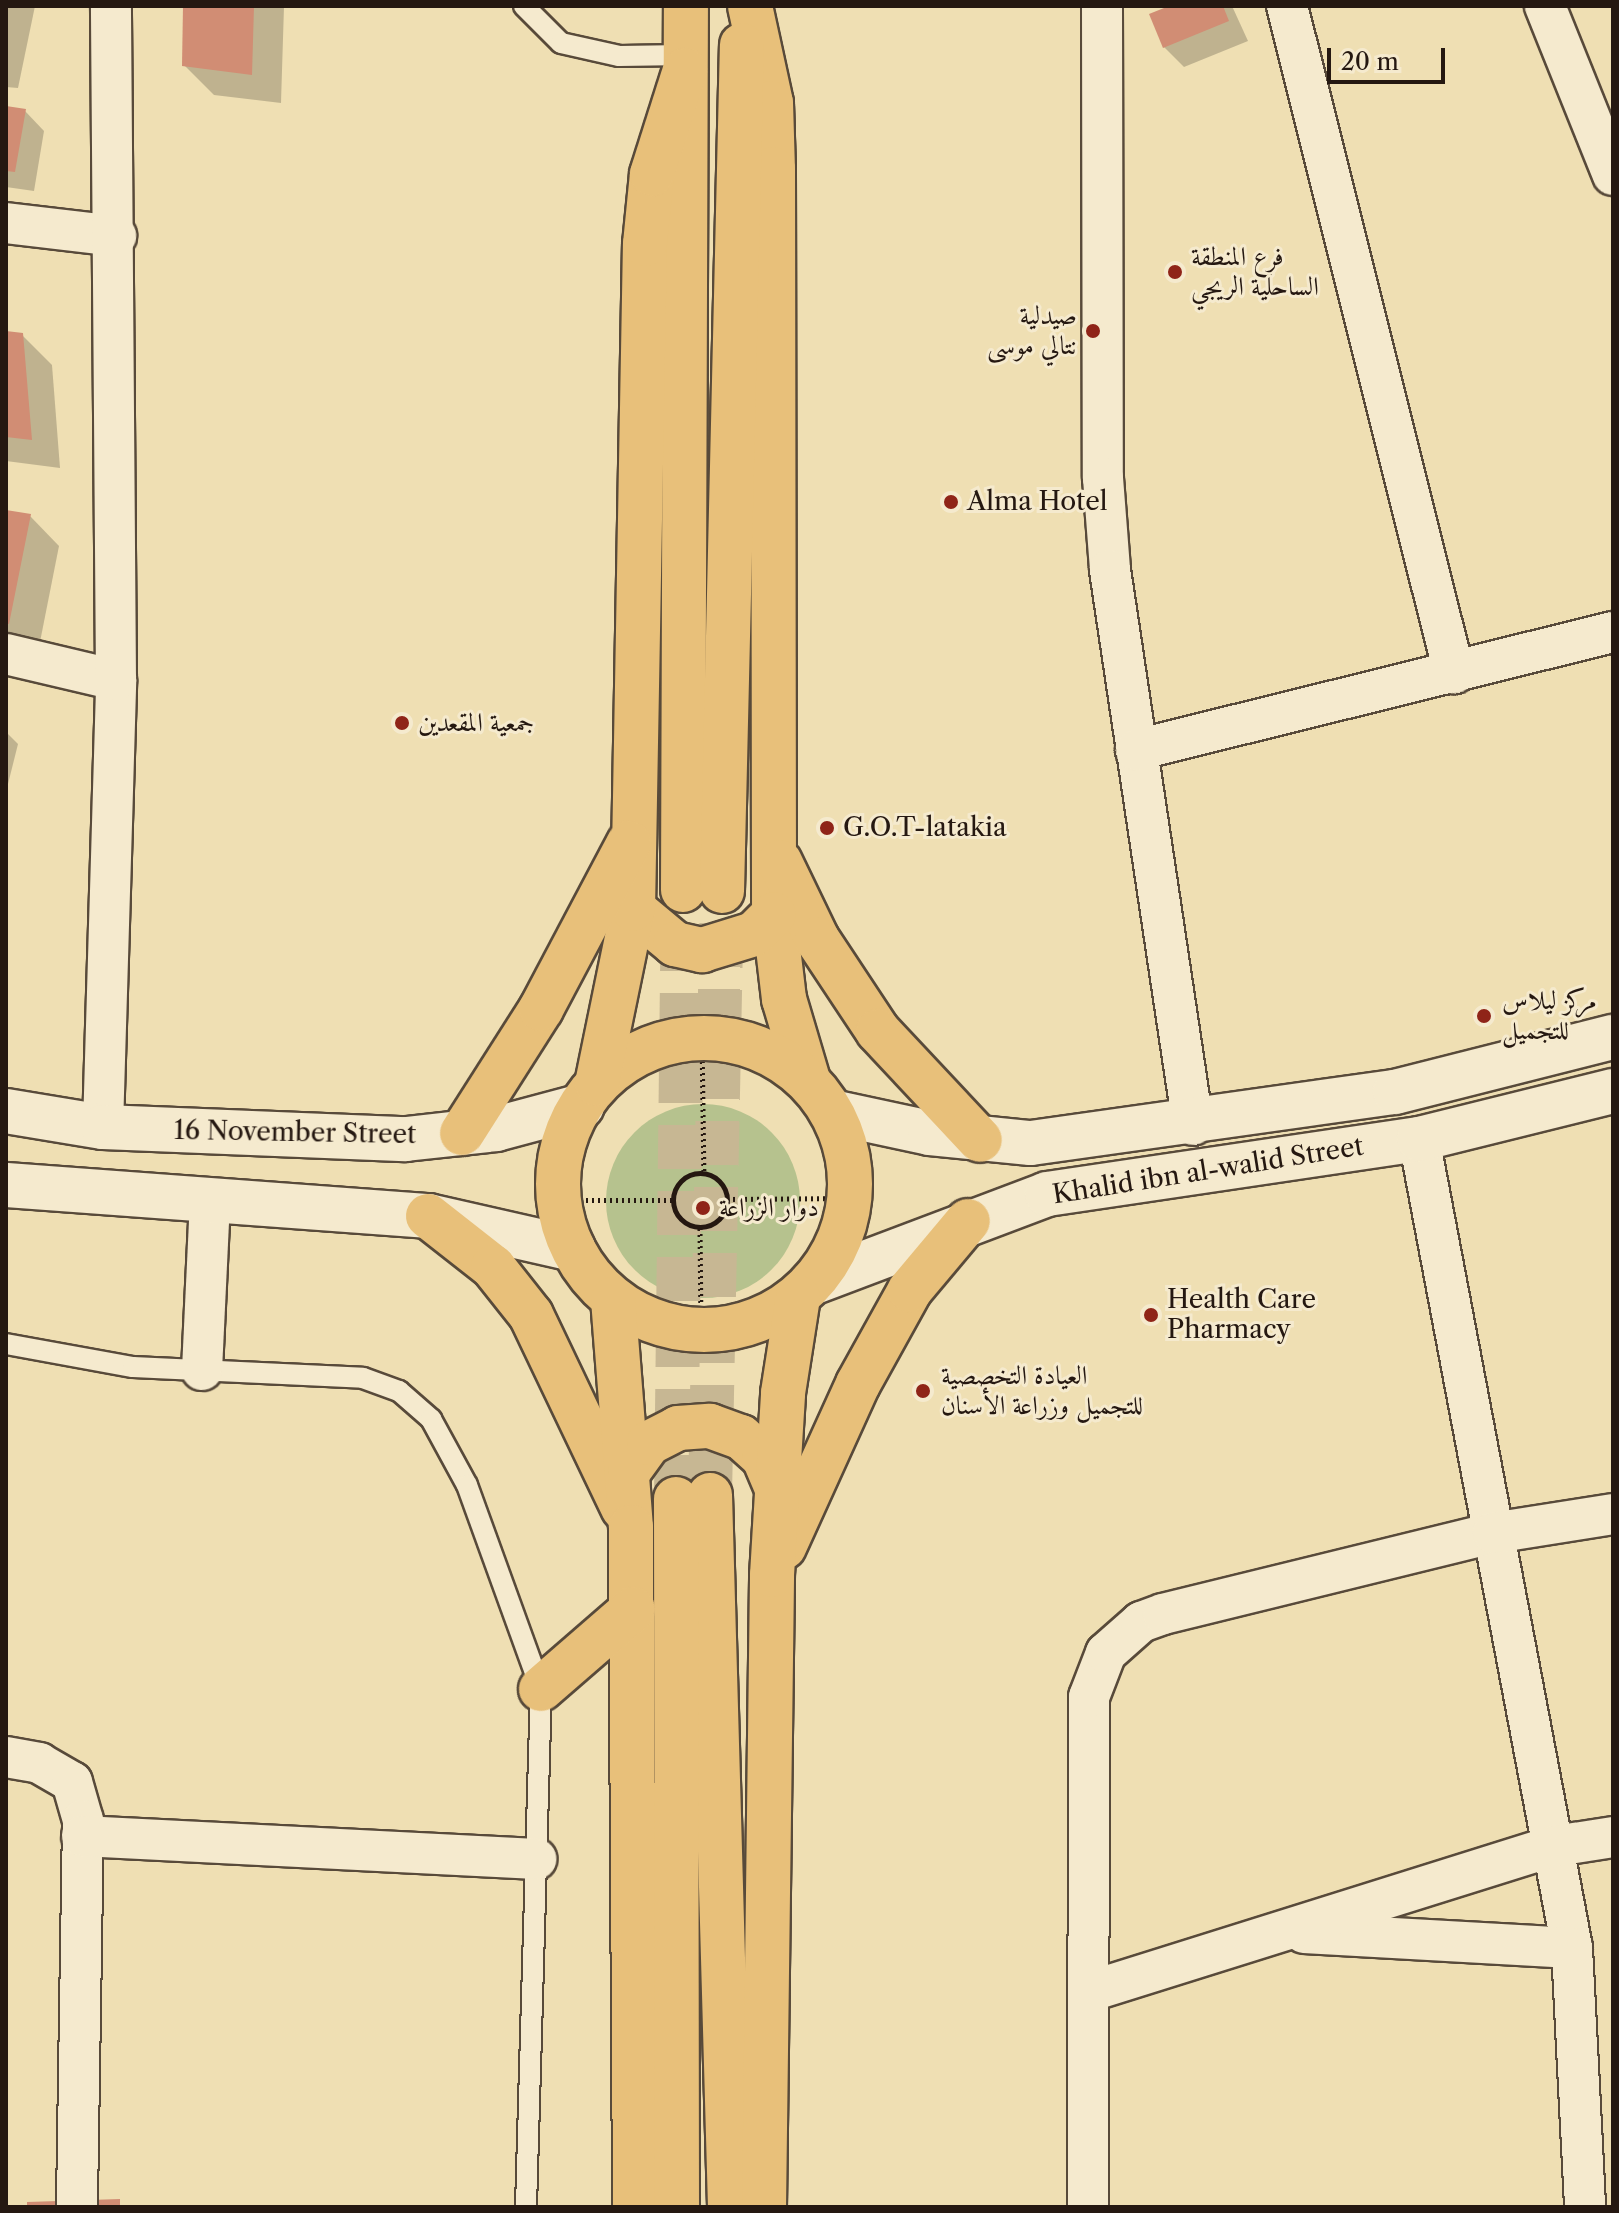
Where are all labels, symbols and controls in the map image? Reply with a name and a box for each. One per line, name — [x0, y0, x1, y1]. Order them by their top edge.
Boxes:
scale bar — [1331, 32, 1449, 82]
text: 20 m — [1341, 47, 1399, 76]
place label: فرع المنطقة الساحلية الريجي — [1191, 241, 1319, 302]
marker: فرع المنطقة الساحلية الريجي — [1166, 263, 1184, 281]
place label: صيدلية نتالي موسى — [987, 300, 1077, 362]
marker: صيدلية نتالي موسى — [1084, 322, 1102, 340]
place label: Alma Hotel — [967, 486, 1108, 518]
marker: Alma Hotel — [942, 493, 960, 511]
place label: جمعية المقعدين — [418, 707, 534, 739]
marker: جمعية المقعدين — [393, 714, 411, 732]
place label: G.O.T-latakia — [843, 812, 1007, 844]
marker: G.O.T-latakia — [818, 819, 836, 837]
place label: مركز ليلاس للتجميل — [1502, 985, 1597, 1046]
marker: مركز ليلاس للتجميل — [1473, 1005, 1495, 1027]
street label: 16 November Street — [173, 1115, 417, 1151]
street label: Khalid ibn al-walid Street — [1050, 1131, 1366, 1211]
place label: دوار الزراعة — [719, 1192, 819, 1224]
marker: دوار الزراعة — [694, 1199, 712, 1217]
place label: Health Care Pharmacy — [1167, 1284, 1316, 1346]
marker: Health Care Pharmacy — [1142, 1306, 1160, 1324]
place label: العيادة التخصصية للتجميل وزراعة الأسنان — [941, 1360, 1143, 1422]
marker: العيادة التخصصية للتجميل وزراعة الأسنان — [912, 1380, 934, 1402]

